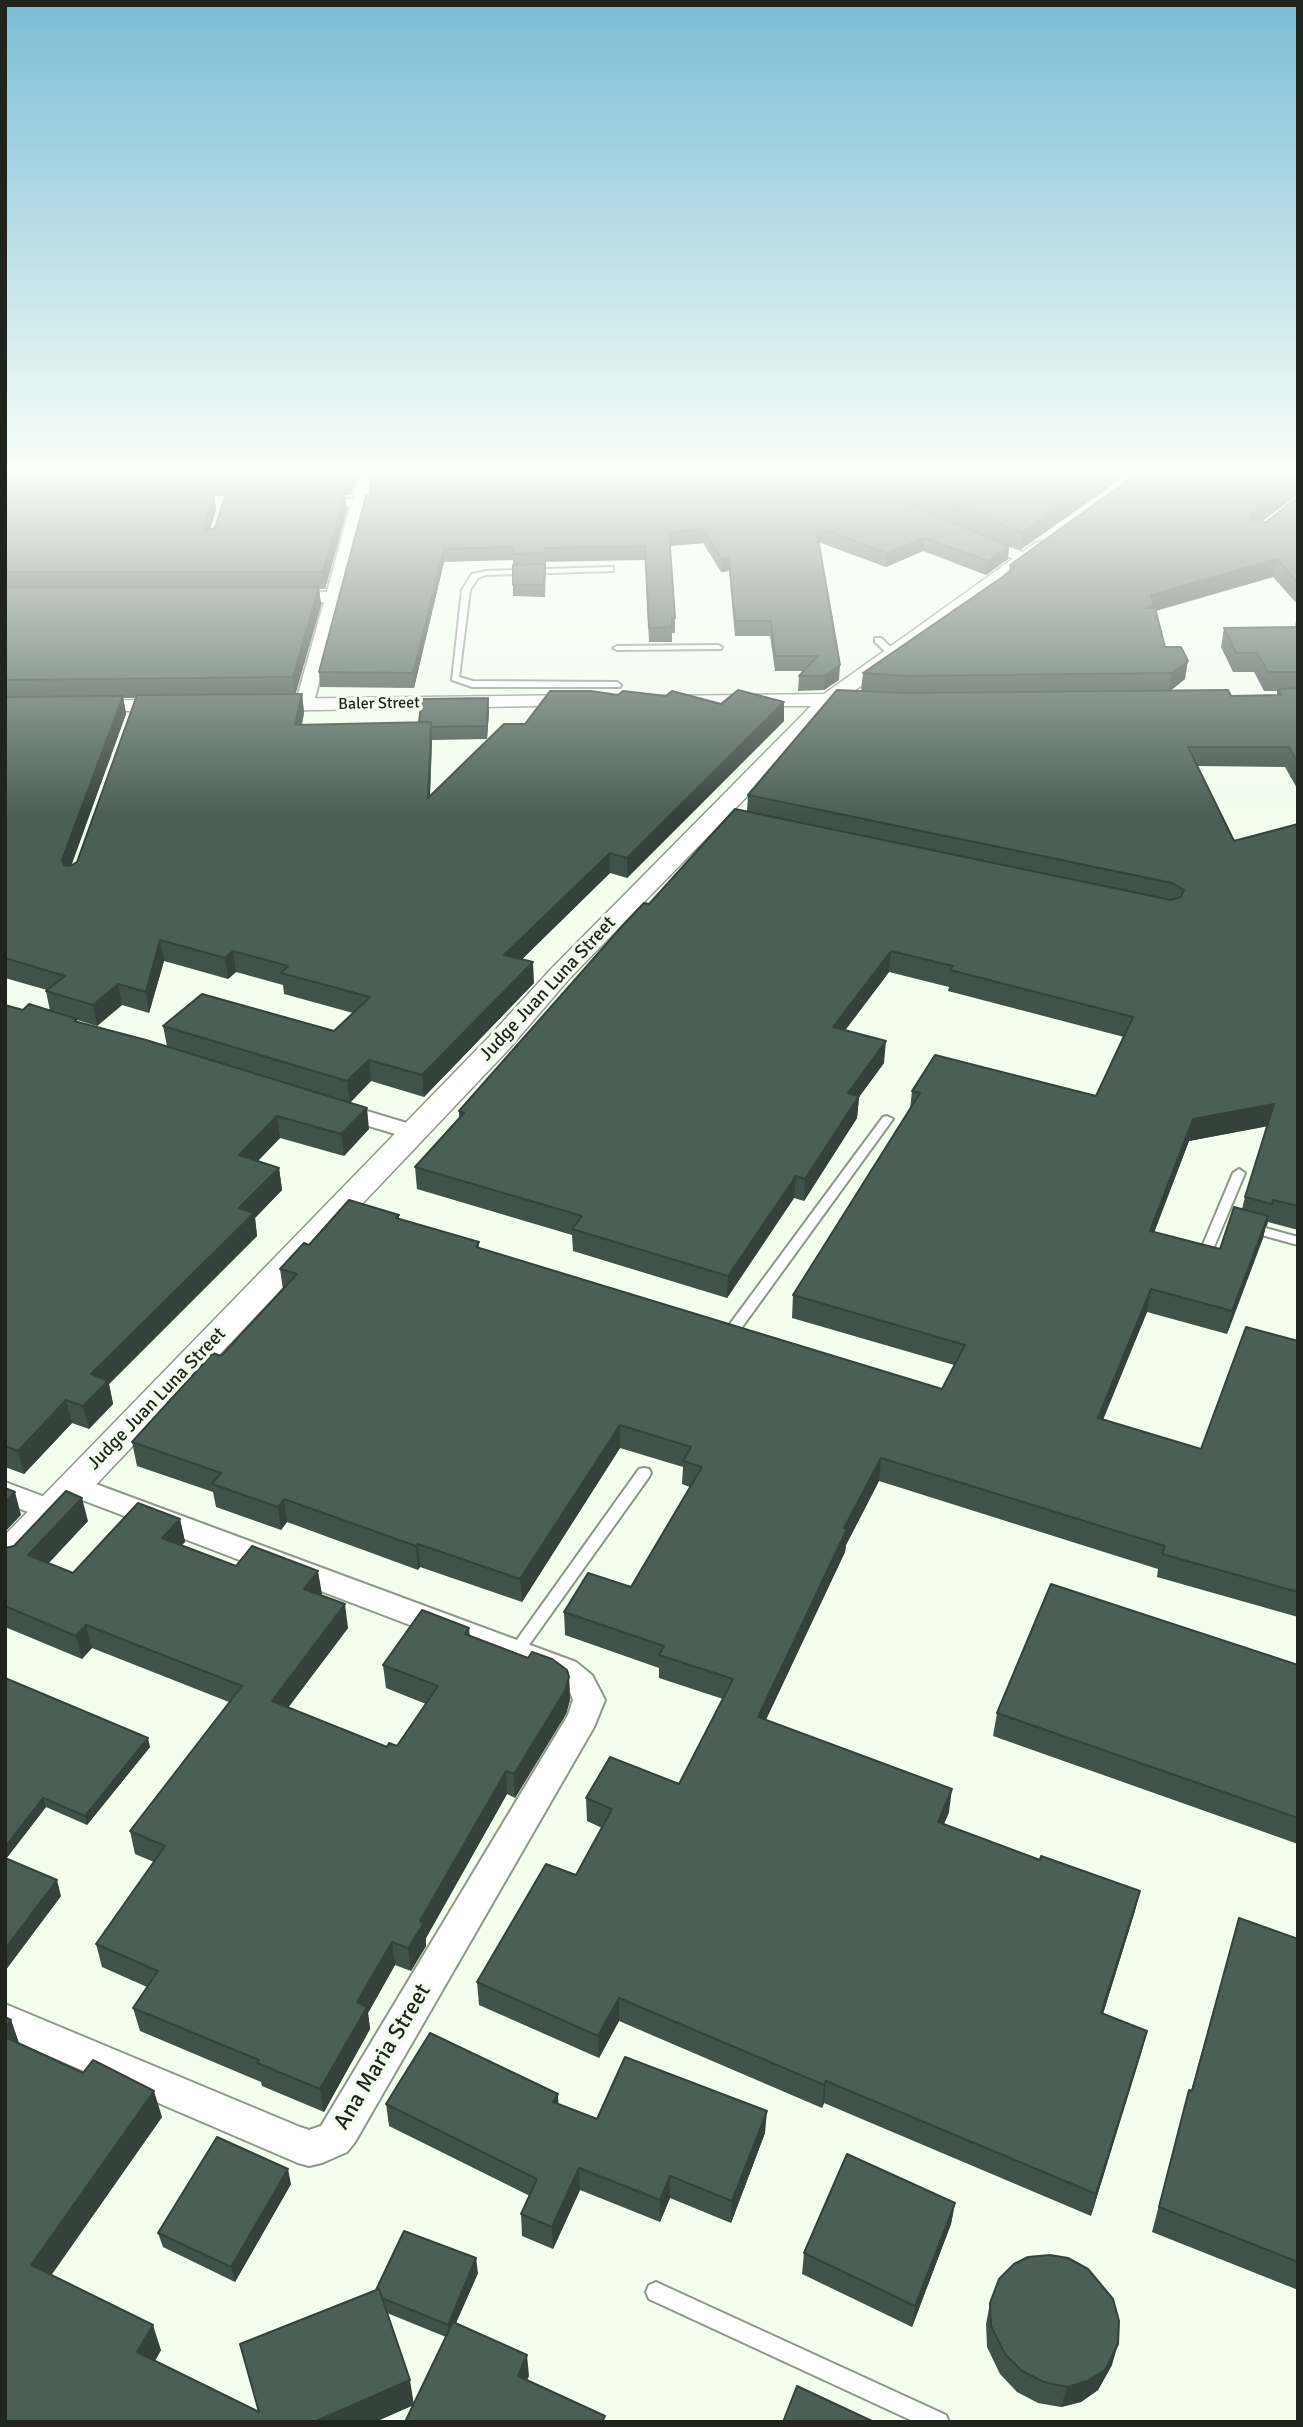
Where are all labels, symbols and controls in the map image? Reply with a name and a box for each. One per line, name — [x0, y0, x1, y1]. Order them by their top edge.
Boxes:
street label: Baler Street — [338, 694, 420, 714]
street label: Judge Juan Luna Street — [475, 912, 621, 1066]
street label: Judge Juan Luna Street — [83, 1323, 231, 1475]
street label: Ana Maria Street — [329, 1979, 437, 2135]

